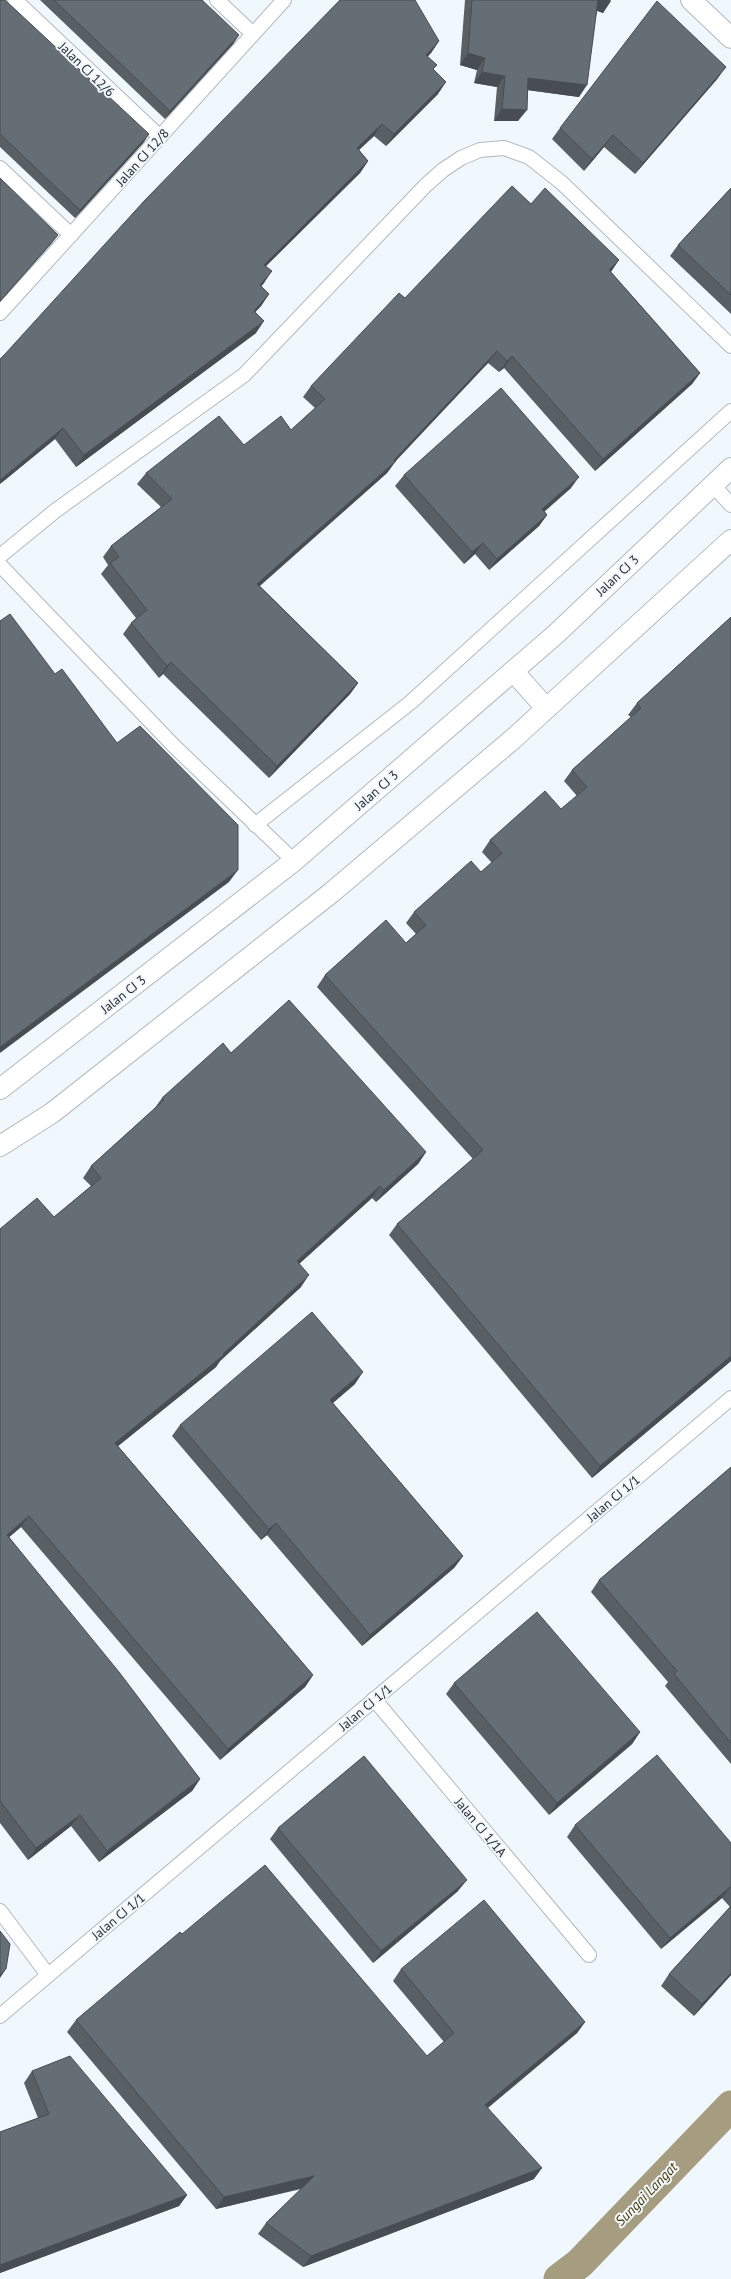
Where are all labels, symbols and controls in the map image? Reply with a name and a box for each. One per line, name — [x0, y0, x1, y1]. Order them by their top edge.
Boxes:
street label: Jalan CJ 12/6 — [54, 38, 118, 100]
street label: Jalan CJ 12/8 — [111, 125, 173, 190]
street label: Jalan CJ 3 — [591, 551, 642, 600]
street label: Jalan CJ 3 — [350, 767, 402, 815]
street label: Jalan CJ 3 — [96, 971, 149, 1018]
street label: Jalan CJ 1/1 — [582, 1471, 643, 1526]
street label: Jalan CJ 1/1 — [334, 1680, 395, 1735]
street label: Jalan CJ 1/1A — [450, 1793, 511, 1861]
street label: Jalan CJ 1/1 — [87, 1889, 148, 1944]
water label: Sungai Langat — [611, 2158, 681, 2230]

